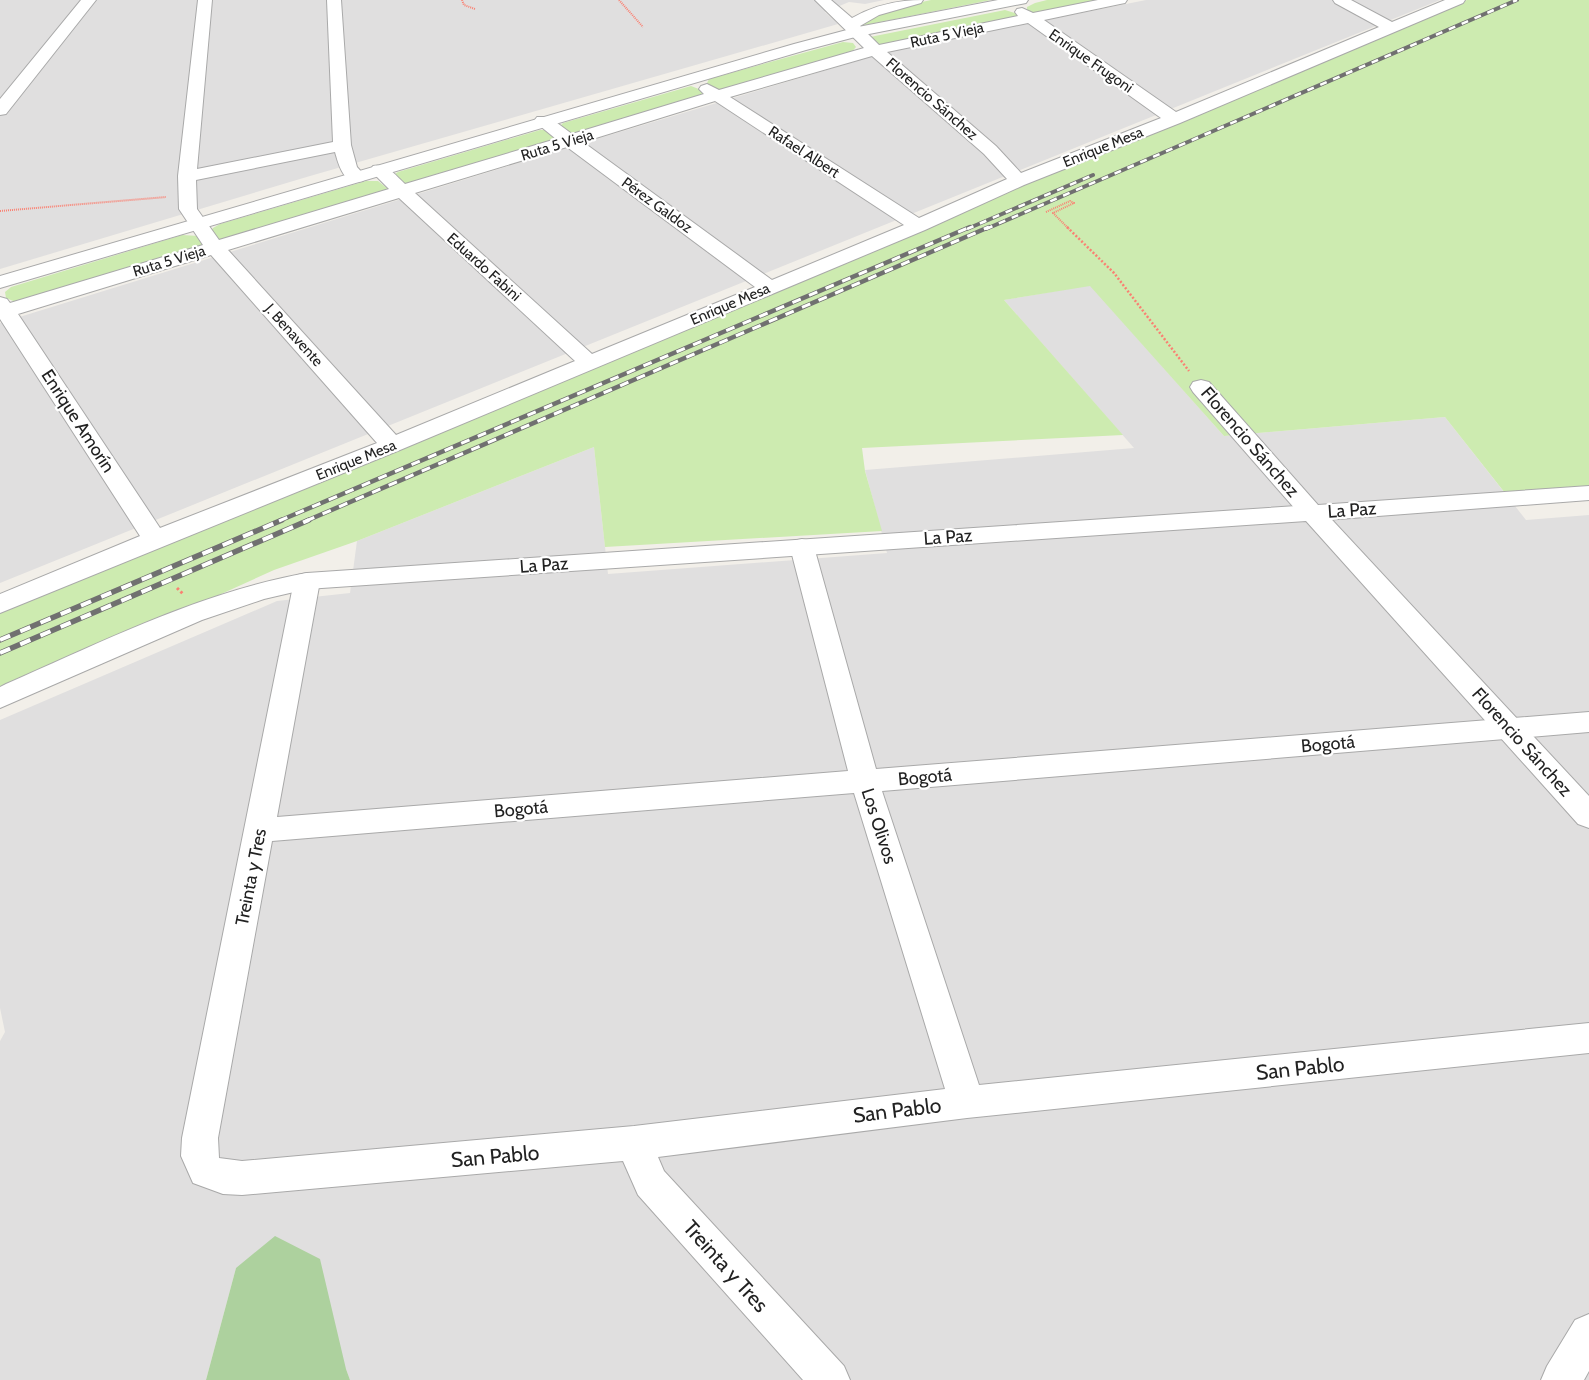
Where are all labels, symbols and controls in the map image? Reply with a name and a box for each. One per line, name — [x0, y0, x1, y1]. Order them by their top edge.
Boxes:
street label: Ruta 5 Vieja — [908, 18, 986, 52]
street label: Enrique Frugoni — [1045, 25, 1137, 97]
street label: Florencio Sánchez — [882, 54, 982, 144]
street label: Rafael Albert — [765, 122, 843, 182]
street label: Enrique Mesa — [1060, 122, 1146, 171]
street label: Ruta 5 Vieja — [519, 125, 596, 165]
street label: Pérez Galdoz — [618, 173, 696, 237]
street label: Eduardo Fabini — [443, 229, 525, 305]
street label: Ruta 5 Vieja — [131, 241, 208, 281]
street label: Enrique Mesa — [687, 279, 773, 329]
street label: J. Benavente — [260, 299, 327, 370]
street label: Enrique Amorín — [37, 365, 119, 477]
street label: Florencio Sánchez — [1196, 382, 1304, 502]
street label: Enrique Mesa — [313, 435, 399, 484]
street label: La Paz — [1327, 497, 1378, 523]
street label: La Paz — [923, 524, 974, 550]
street label: La Paz — [519, 552, 570, 578]
street label: Florencio Sánchez — [1467, 683, 1577, 801]
street label: Bogotá — [1300, 731, 1356, 757]
street label: Bogotá — [897, 764, 953, 790]
street label: Los Olivos — [856, 785, 902, 867]
street label: Bogotá — [493, 796, 549, 822]
street label: Treinta y Tres — [231, 827, 271, 927]
street label: San Pablo — [1255, 1051, 1345, 1085]
street label: San Pablo — [851, 1092, 943, 1128]
street label: San Pablo — [450, 1140, 540, 1172]
street label: Treinta y Tres — [678, 1215, 774, 1317]

